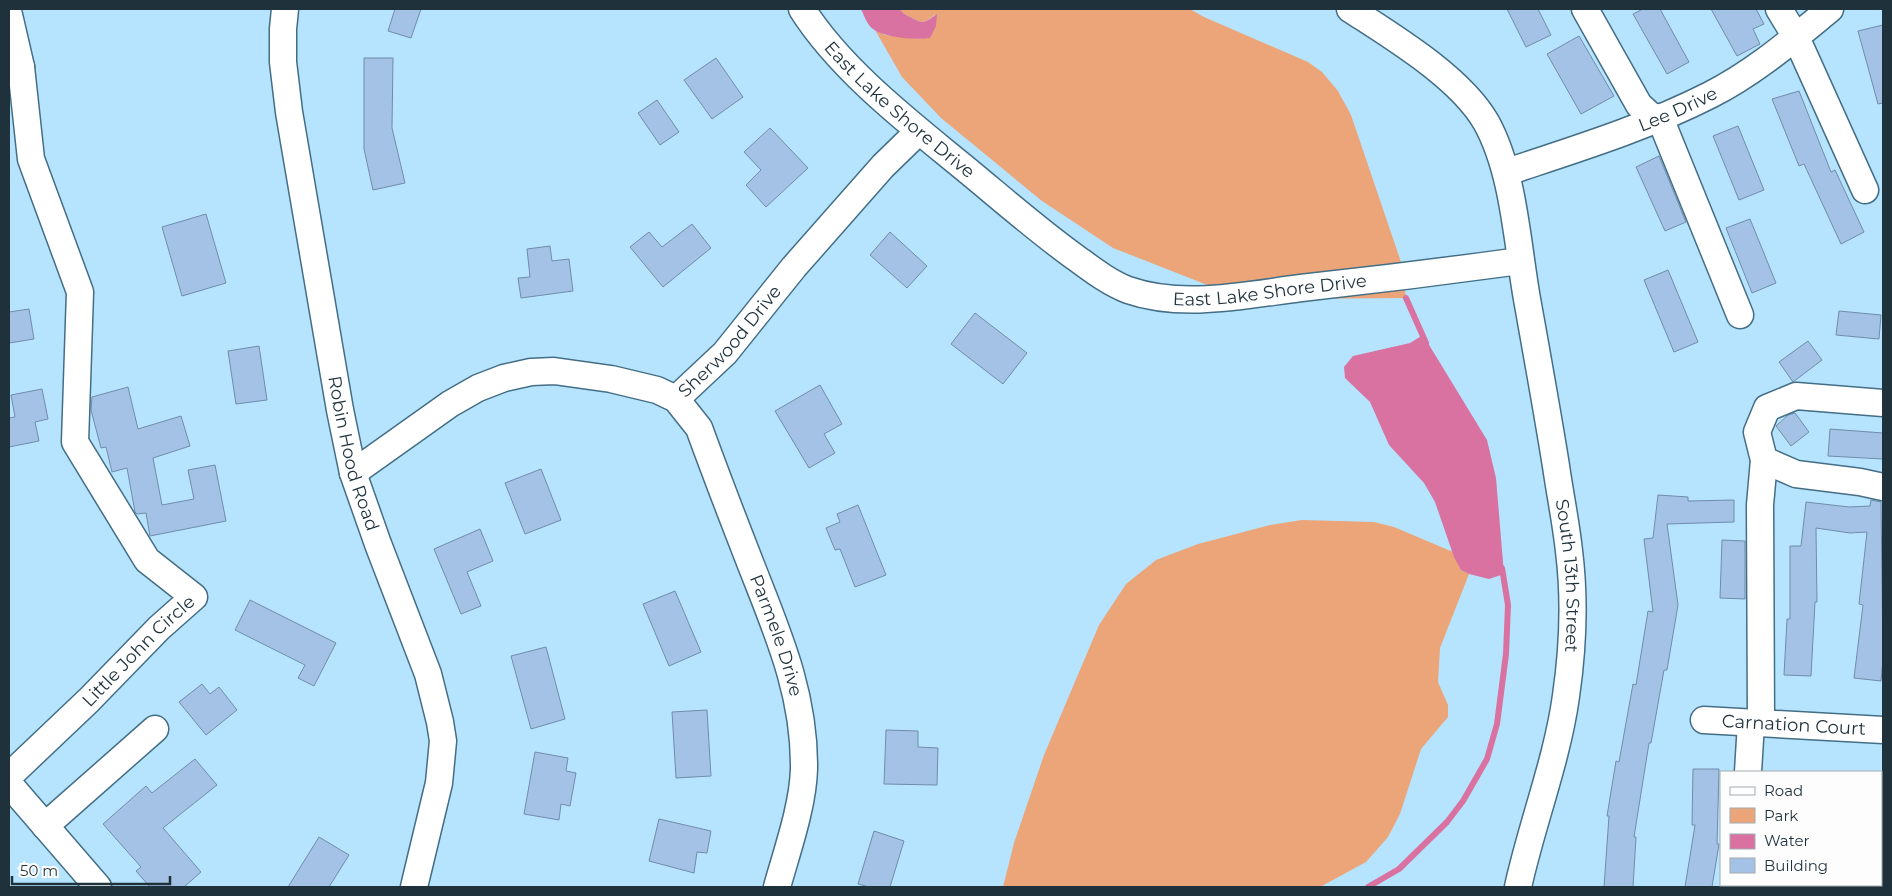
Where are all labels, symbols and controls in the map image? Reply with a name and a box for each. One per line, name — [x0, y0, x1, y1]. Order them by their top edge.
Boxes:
street label: East Lake Shore Drive — [820, 37, 979, 183]
street label: Lee Drive — [1635, 82, 1721, 137]
street label: East Lake Shore Drive — [1172, 270, 1368, 311]
street label: Sherwood Drive — [674, 281, 786, 402]
street label: Robin Hood Road — [323, 374, 384, 534]
street label: South 13th Street — [1550, 497, 1584, 653]
street label: Parmele Drive — [745, 571, 807, 699]
street label: Little John Circle — [77, 590, 199, 711]
street label: Carnation Court — [1721, 710, 1866, 740]
legend — [1720, 771, 1882, 886]
text: Road — [1764, 781, 1803, 800]
text: Park — [1764, 806, 1798, 825]
text: Water — [1764, 831, 1810, 850]
scale bar — [12, 854, 170, 886]
text: Building — [1764, 856, 1828, 875]
text: 50 m — [20, 861, 58, 880]

